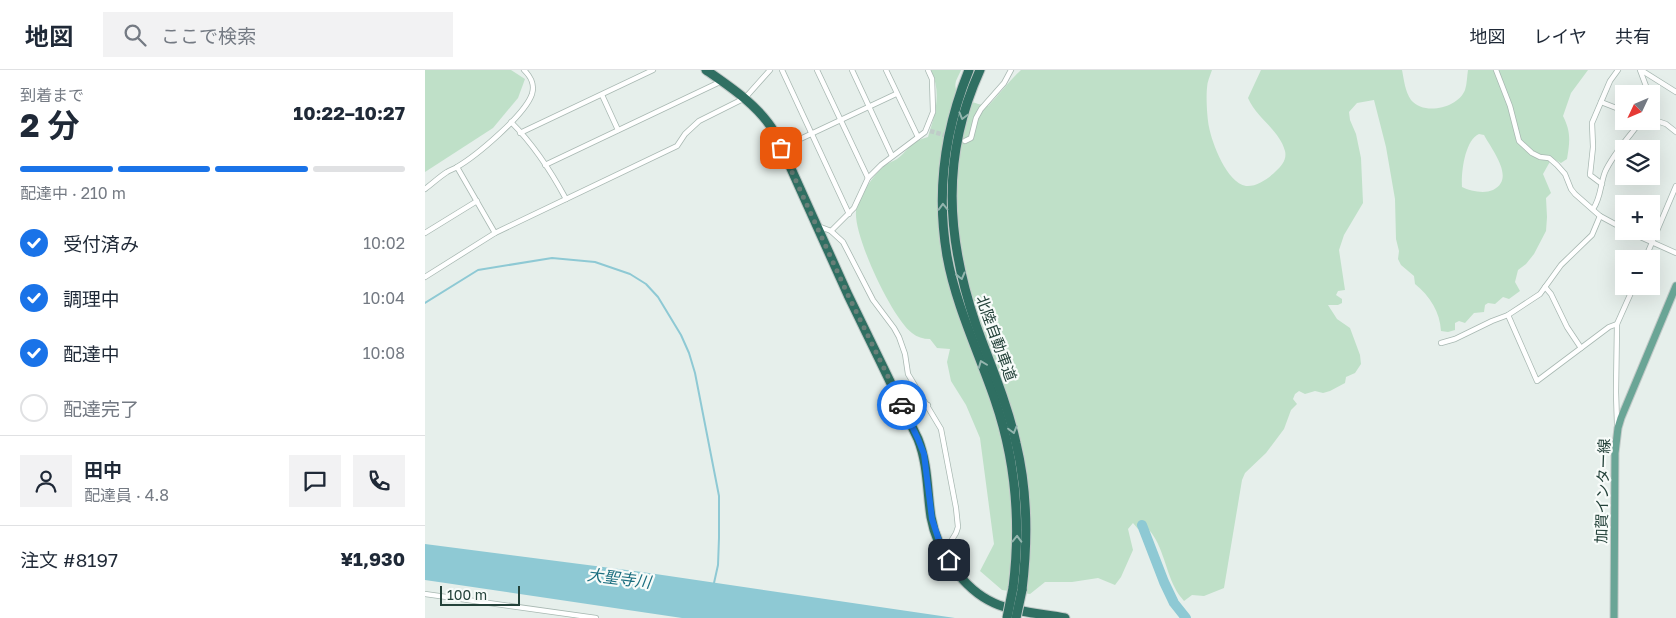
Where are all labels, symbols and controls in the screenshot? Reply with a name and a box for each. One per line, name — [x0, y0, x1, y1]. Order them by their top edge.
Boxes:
search box — [103, 12, 453, 57]
text: 地図 — [25, 21, 73, 50]
icon: search — [121, 21, 149, 49]
text: ここで検索 — [161, 24, 256, 47]
text: 地図 — [1470, 25, 1506, 47]
text: レイヤ — [1534, 25, 1587, 47]
text: 共有 — [1615, 25, 1651, 47]
text: 到着まで — [20, 85, 84, 105]
north arrow — [1615, 85, 1660, 130]
map controls — [1615, 85, 1660, 295]
text: 10:22–10:27 — [293, 101, 405, 124]
text: 2 分 — [20, 106, 80, 144]
one-way arrow — [959, 111, 969, 119]
pin — [760, 127, 802, 169]
icon: bag — [767, 134, 795, 162]
button: layers — [1615, 140, 1660, 185]
text: 配達中 · 210 m — [20, 183, 126, 203]
button: + — [1615, 195, 1660, 240]
one-way arrow — [937, 203, 948, 211]
icon: check — [20, 229, 48, 257]
text: 受付済み — [63, 232, 139, 255]
text: 10:02 — [363, 233, 405, 253]
button: − — [1615, 250, 1660, 295]
one-way arrow — [956, 272, 966, 280]
icon: check — [20, 284, 48, 312]
text: 調理中 — [63, 287, 120, 310]
text: 10:04 — [363, 288, 405, 308]
street label: 北陸自動車道 — [973, 293, 1021, 383]
icon: check — [20, 339, 48, 367]
text: 配達中 — [63, 342, 120, 365]
text: 10:08 — [363, 343, 405, 363]
one-way arrow — [977, 360, 988, 369]
courier — [877, 380, 927, 430]
icon: car — [888, 391, 916, 419]
text: 配達完了 — [63, 397, 139, 420]
one-way arrow — [1007, 426, 1018, 435]
street label: 加賀インター線 — [1591, 438, 1613, 544]
button: person — [20, 455, 72, 507]
button: chat — [289, 455, 341, 507]
button: phone — [353, 455, 405, 507]
text: 田中 — [84, 458, 122, 481]
text: 配達員 · 4.8 — [84, 485, 169, 505]
one-way arrow — [1012, 535, 1022, 542]
pin — [928, 539, 970, 581]
icon: home — [935, 546, 963, 574]
text: ¥1,930 — [341, 547, 405, 570]
text: 注文 #8197 — [20, 548, 118, 571]
water label: 大聖寺川 — [586, 564, 654, 592]
scale bar — [440, 583, 520, 606]
text: 100 m — [447, 586, 487, 603]

